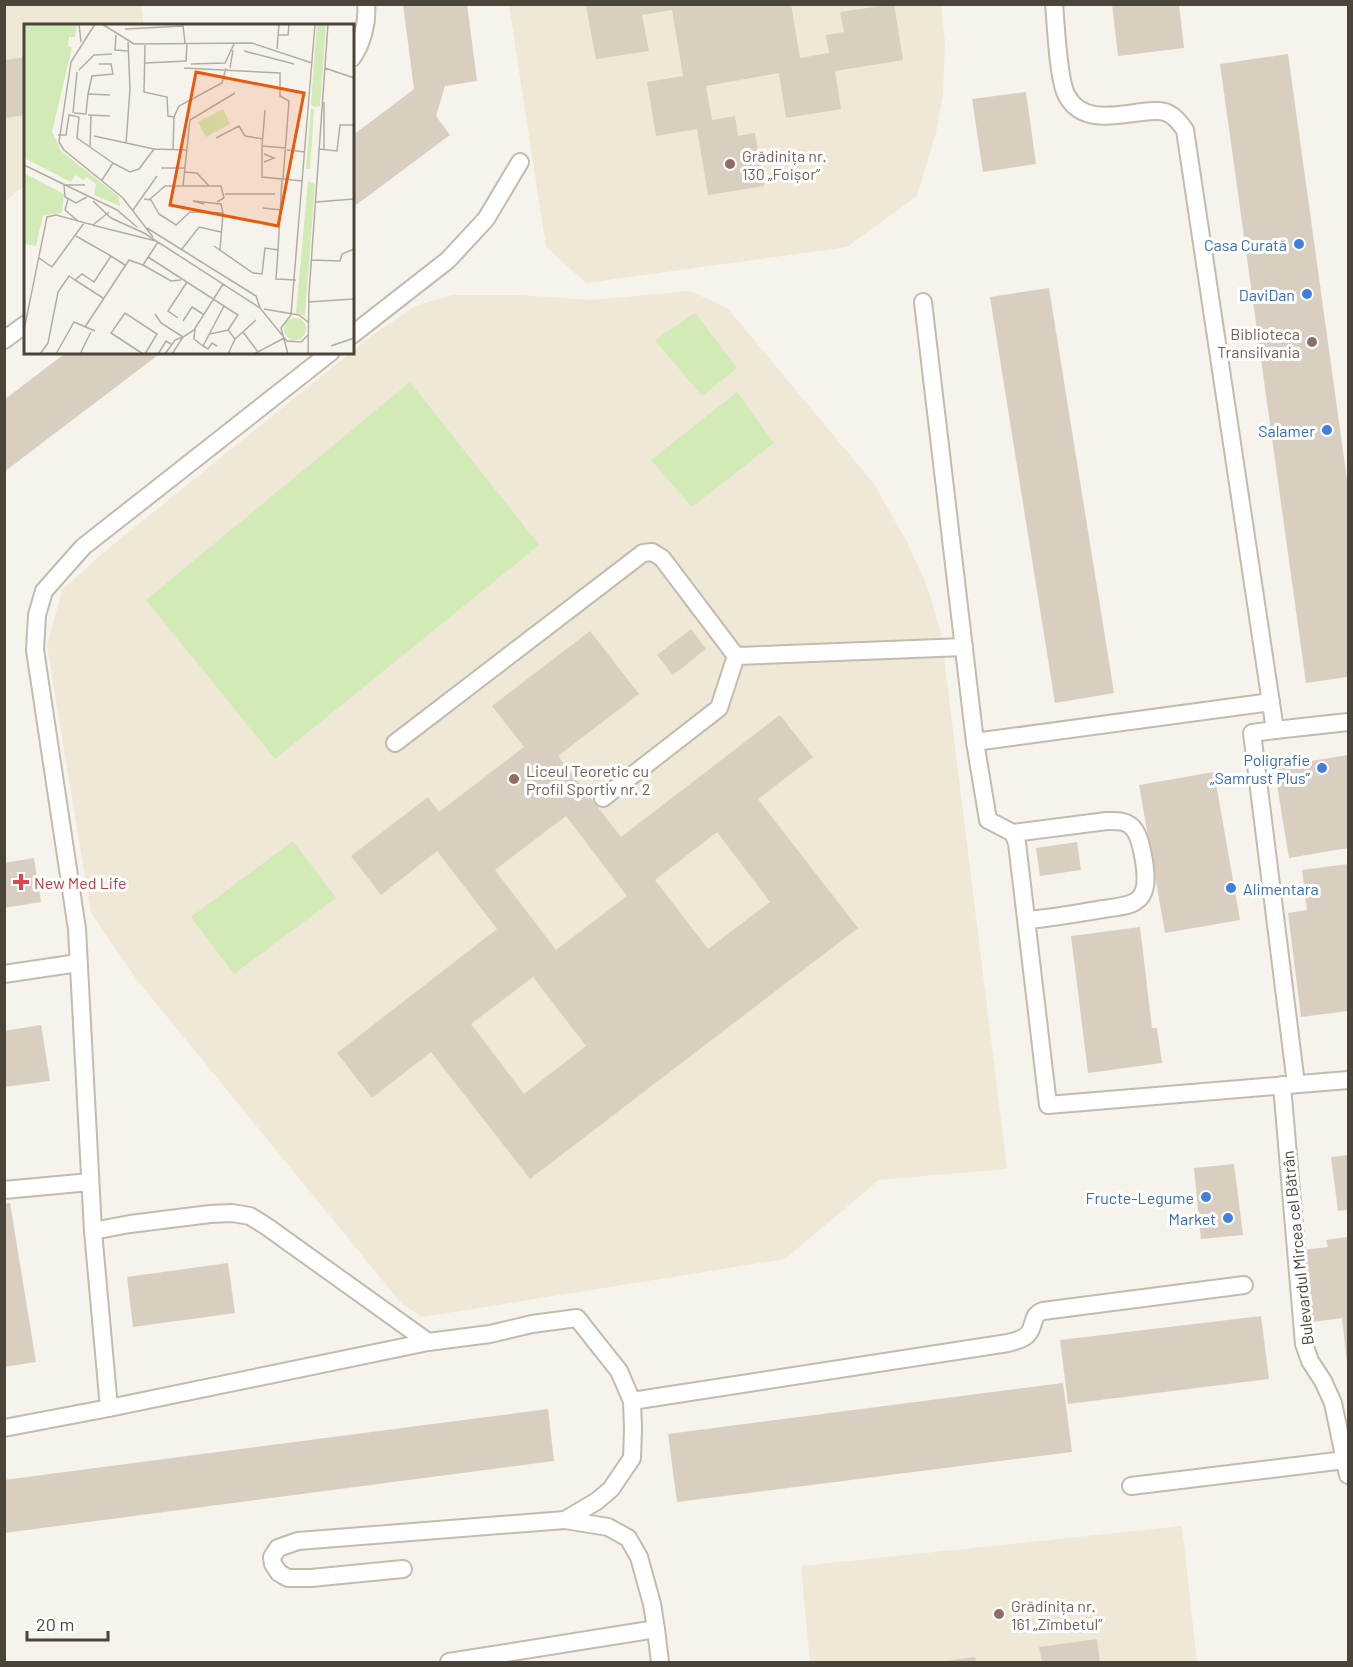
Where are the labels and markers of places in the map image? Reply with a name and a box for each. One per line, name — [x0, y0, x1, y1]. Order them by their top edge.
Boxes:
place label: Grădinița nr. 130 „Foișor” — [742, 146, 827, 183]
marker: Grădinița nr. 130 „Foișor” — [723, 157, 737, 171]
place label: Casa Curată — [1204, 235, 1287, 254]
marker: Casa Curată — [1292, 237, 1306, 251]
place label: DaviDan — [1239, 285, 1295, 304]
marker: DaviDan — [1300, 287, 1314, 301]
place label: Biblioteca Transilvania — [1217, 324, 1300, 361]
marker: Biblioteca Transilvania — [1305, 335, 1319, 349]
place label: Salamer — [1258, 421, 1315, 440]
marker: Salamer — [1320, 423, 1334, 437]
place label: Poligrafie „Samrust Plus” — [1210, 750, 1311, 787]
place label: Liceul Teoretic cu Profil Sportiv nr. 2 — [526, 761, 650, 798]
marker: Poligrafie „Samrust Plus” — [1315, 761, 1329, 775]
marker: Liceul Teoretic cu Profil Sportiv nr. 2 — [507, 772, 521, 786]
marker: New Med Life — [12, 873, 30, 891]
place label: New Med Life — [34, 873, 126, 892]
place label: Alimentara — [1243, 879, 1319, 898]
marker: Alimentara — [1224, 881, 1238, 895]
place label: Fructe-Legume — [1086, 1188, 1194, 1207]
marker: Fructe-Legume — [1199, 1190, 1213, 1204]
place label: Market — [1169, 1209, 1216, 1228]
marker: Market — [1221, 1211, 1235, 1225]
place label: Grădinița nr. 161 „Zîmbetul” — [1011, 1596, 1103, 1633]
marker: Grădinița nr. 161 „Zîmbetul” — [992, 1607, 1006, 1621]

